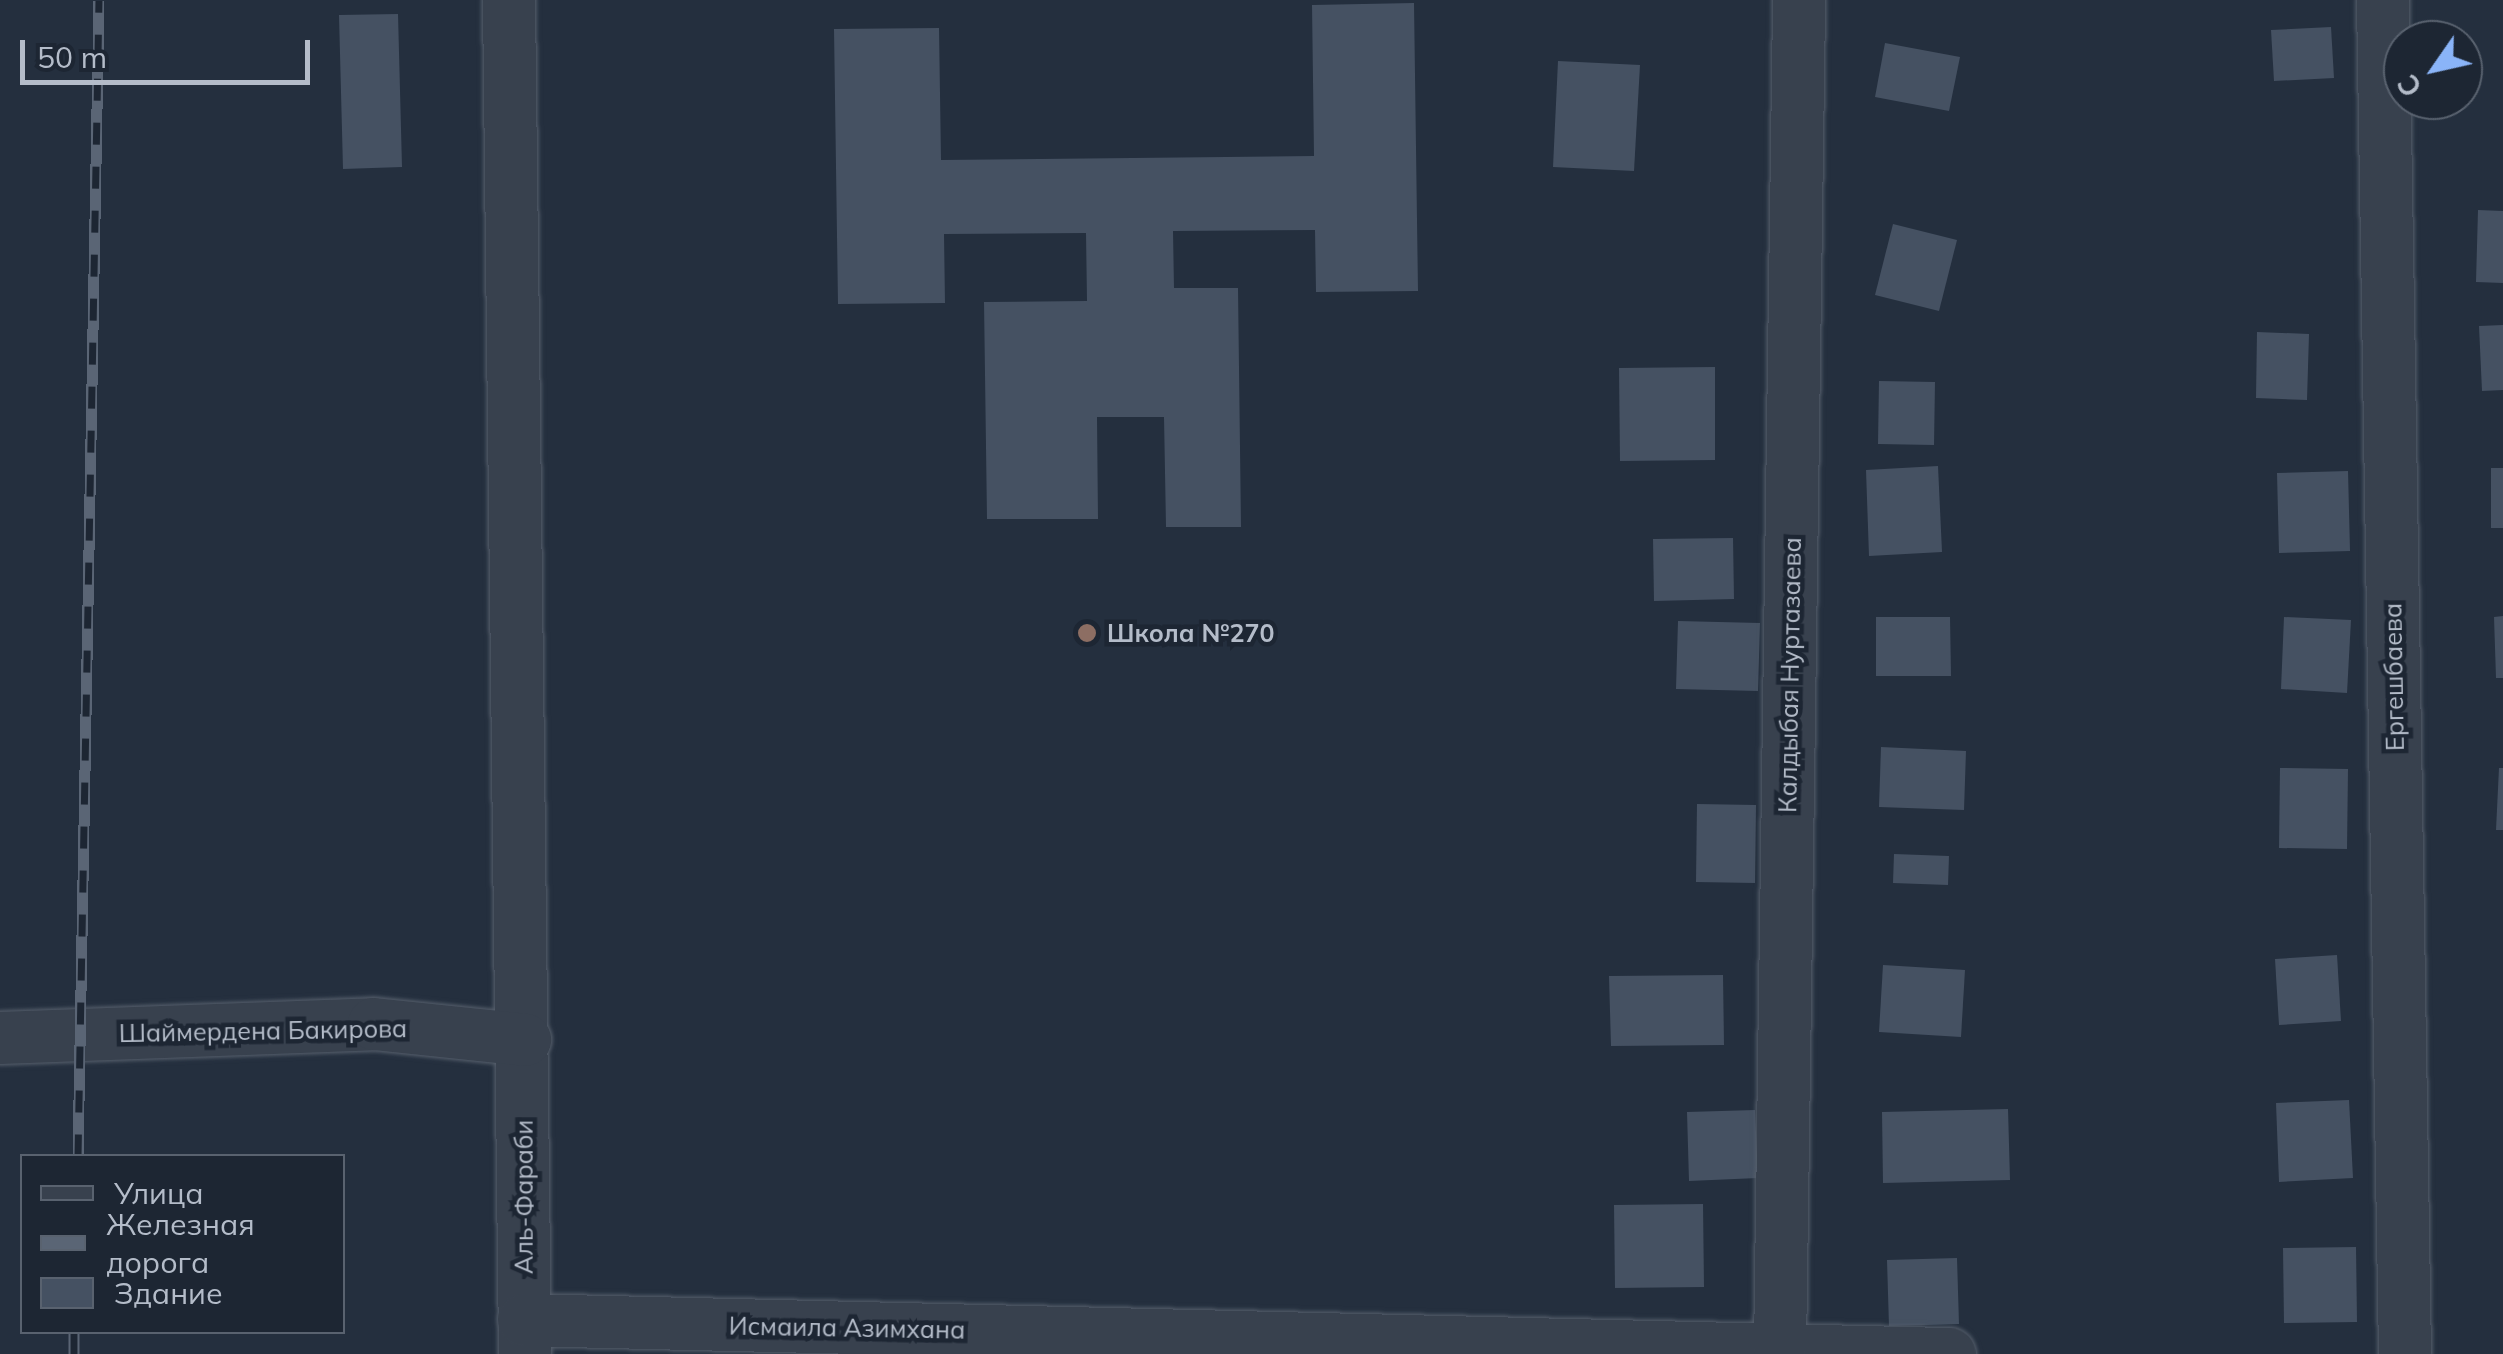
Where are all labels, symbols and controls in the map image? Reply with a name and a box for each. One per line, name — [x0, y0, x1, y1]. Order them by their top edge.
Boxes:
scale bar — [25, 20, 315, 82]
north arrow — [2383, 20, 2483, 120]
text: 50 m — [37, 38, 107, 76]
text: С — [2389, 68, 2429, 104]
street label: Калдыбая Нуртазаева — [1773, 537, 1807, 813]
street label: Ергешбаева — [2378, 603, 2410, 751]
place label: Школа №270 — [1107, 618, 1274, 648]
marker: Школа №270 — [1076, 622, 1098, 644]
street label: Шаймердена Бакирова — [119, 1013, 407, 1049]
street label: Аль-Фараби — [509, 1120, 539, 1274]
legend — [20, 1154, 345, 1334]
text: Улица — [114, 1174, 204, 1212]
text: Железная дорога — [106, 1205, 255, 1281]
text: Здание — [114, 1274, 223, 1312]
street label: Исмаила Азимхана — [729, 1311, 965, 1345]

